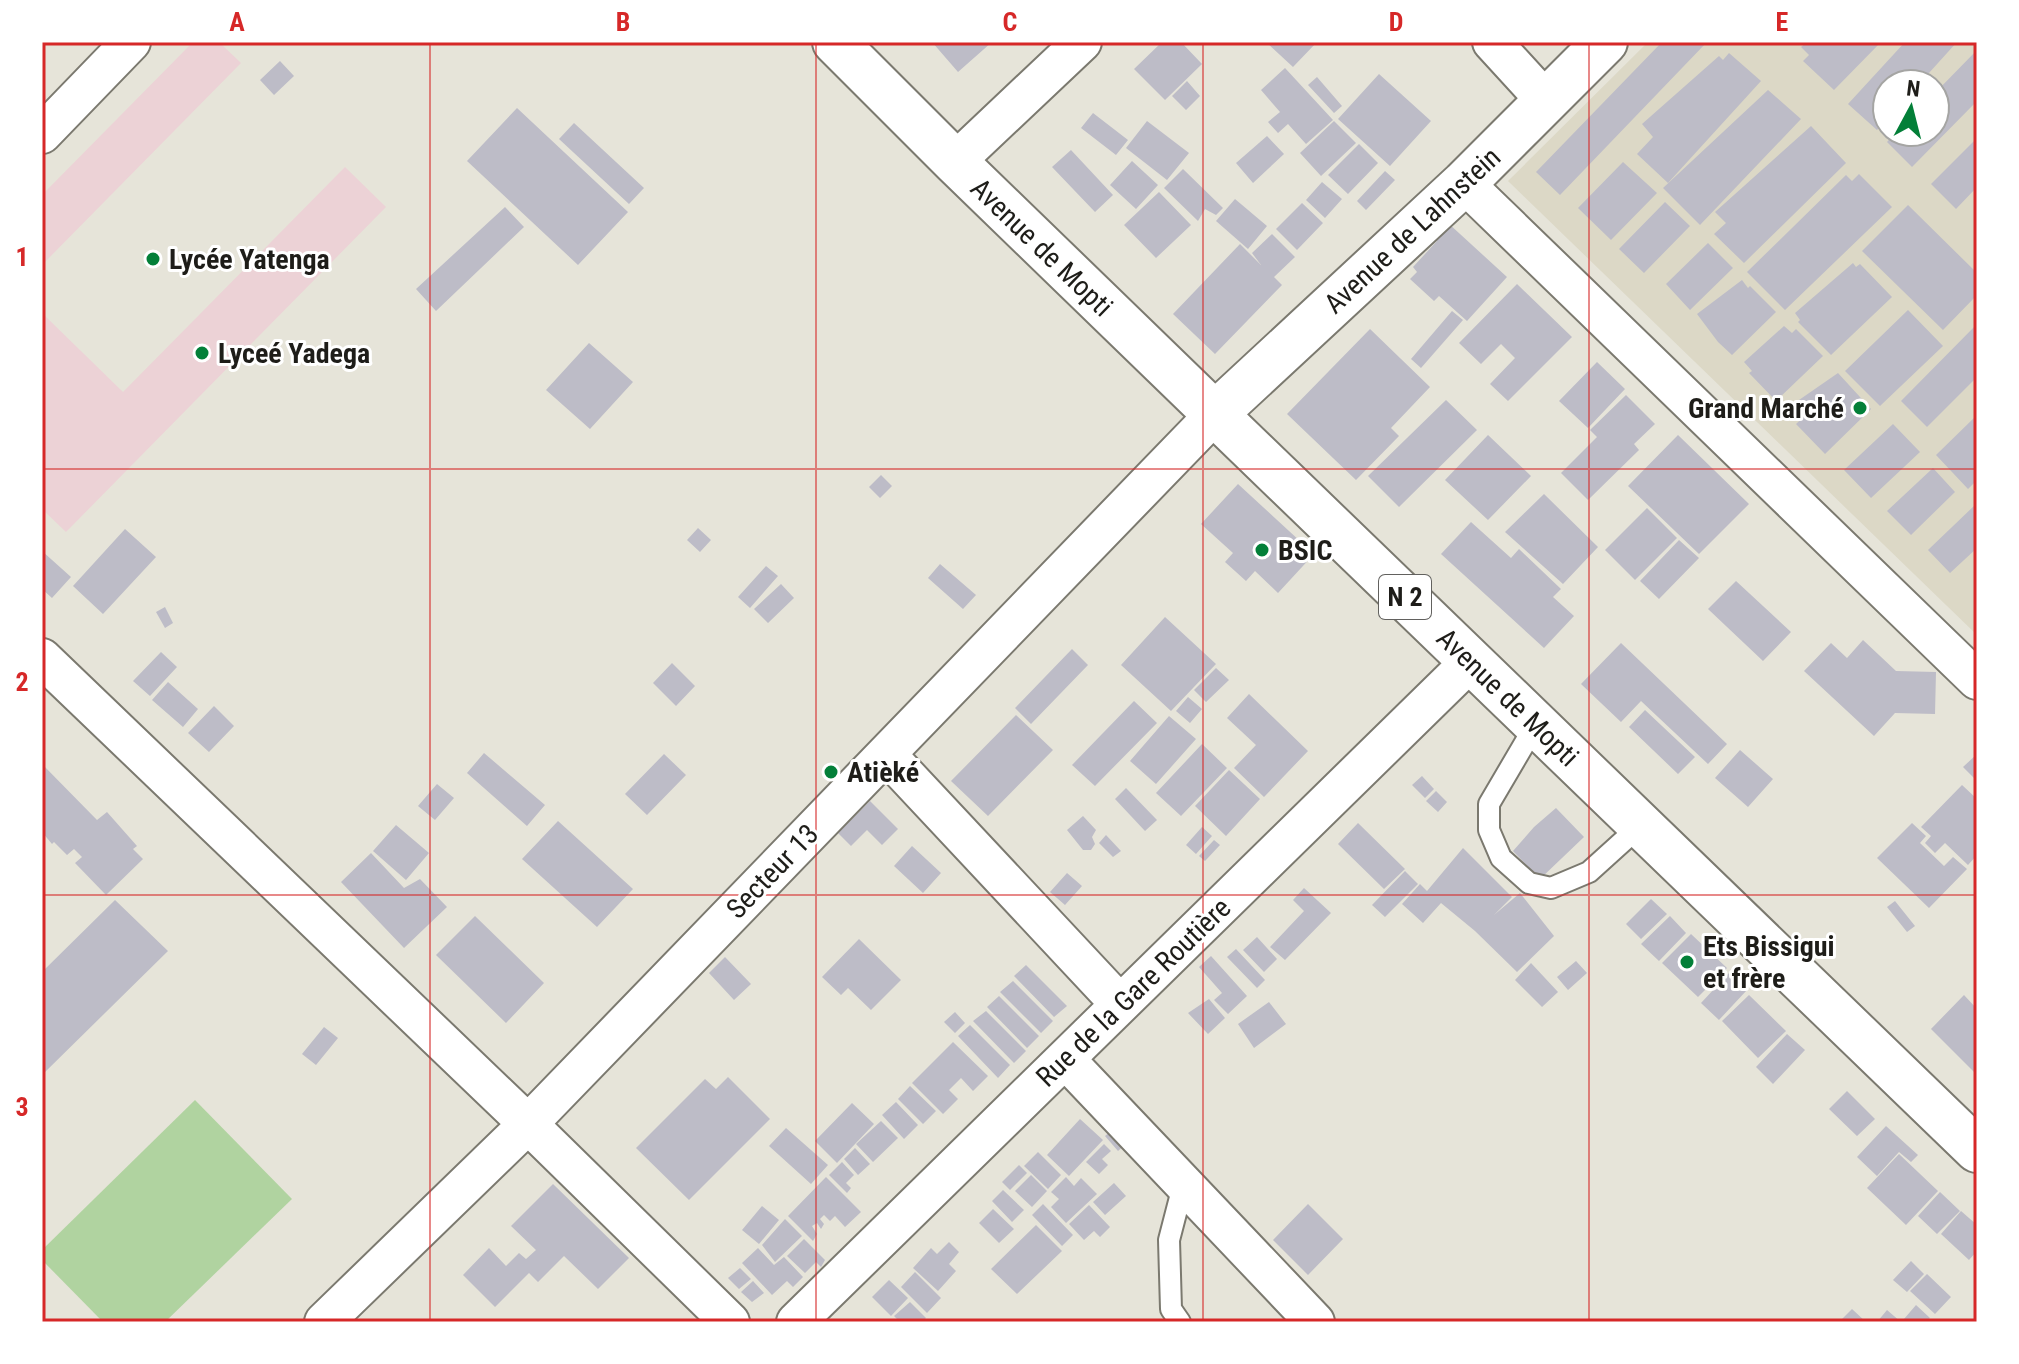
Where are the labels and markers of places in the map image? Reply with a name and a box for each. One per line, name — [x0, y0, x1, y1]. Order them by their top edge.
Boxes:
place label: Lycée Yatenga — [169, 243, 330, 276]
marker: Lycée Yatenga — [144, 250, 162, 268]
place label: Lyceé Yadega — [218, 337, 370, 370]
marker: Lyceé Yadega — [193, 344, 211, 362]
place label: Grand Marché — [1688, 392, 1844, 425]
marker: Grand Marché — [1851, 399, 1869, 417]
place label: BSIC — [1278, 534, 1332, 567]
marker: BSIC — [1253, 541, 1271, 559]
place label: Atièké — [847, 756, 919, 789]
marker: Atièké — [822, 763, 840, 781]
place label: Ets Bissigui et frère — [1703, 930, 1835, 995]
marker: Ets Bissigui et frère — [1678, 953, 1696, 971]

